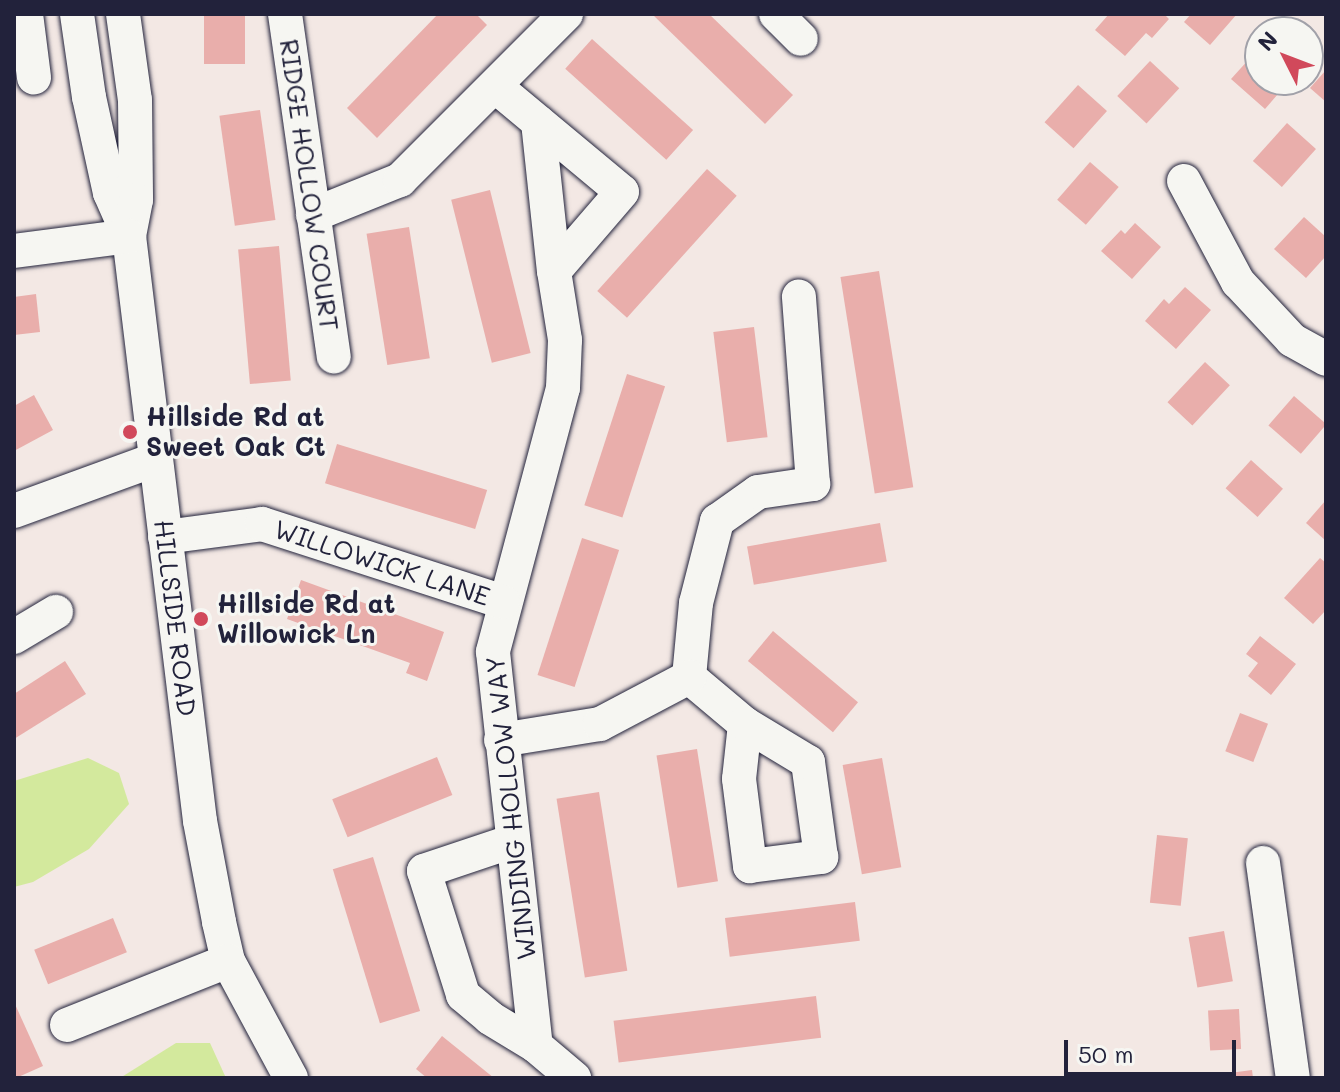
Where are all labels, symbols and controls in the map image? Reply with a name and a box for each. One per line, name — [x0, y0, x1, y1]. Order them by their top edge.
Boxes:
north arrow — [1244, 16, 1324, 96]
text: N — [1251, 25, 1284, 57]
street label: RIDGE HOLLOW COURT — [273, 37, 345, 333]
place label: Hillside Rd at Sweet Oak Ct — [146, 401, 325, 462]
marker: Hillside Rd at Sweet Oak Ct — [121, 423, 139, 441]
street label: WILLOWICK LANE — [270, 513, 494, 613]
street label: HILLSIDE ROAD — [147, 518, 203, 718]
place label: Hillside Rd at Willowick Ln — [217, 588, 395, 650]
marker: Hillside Rd at Willowick Ln — [192, 610, 210, 628]
street label: WINDING HOLLOW WAY — [480, 654, 542, 962]
scale bar — [1068, 1024, 1240, 1074]
text: 50 m — [1078, 1038, 1134, 1069]

